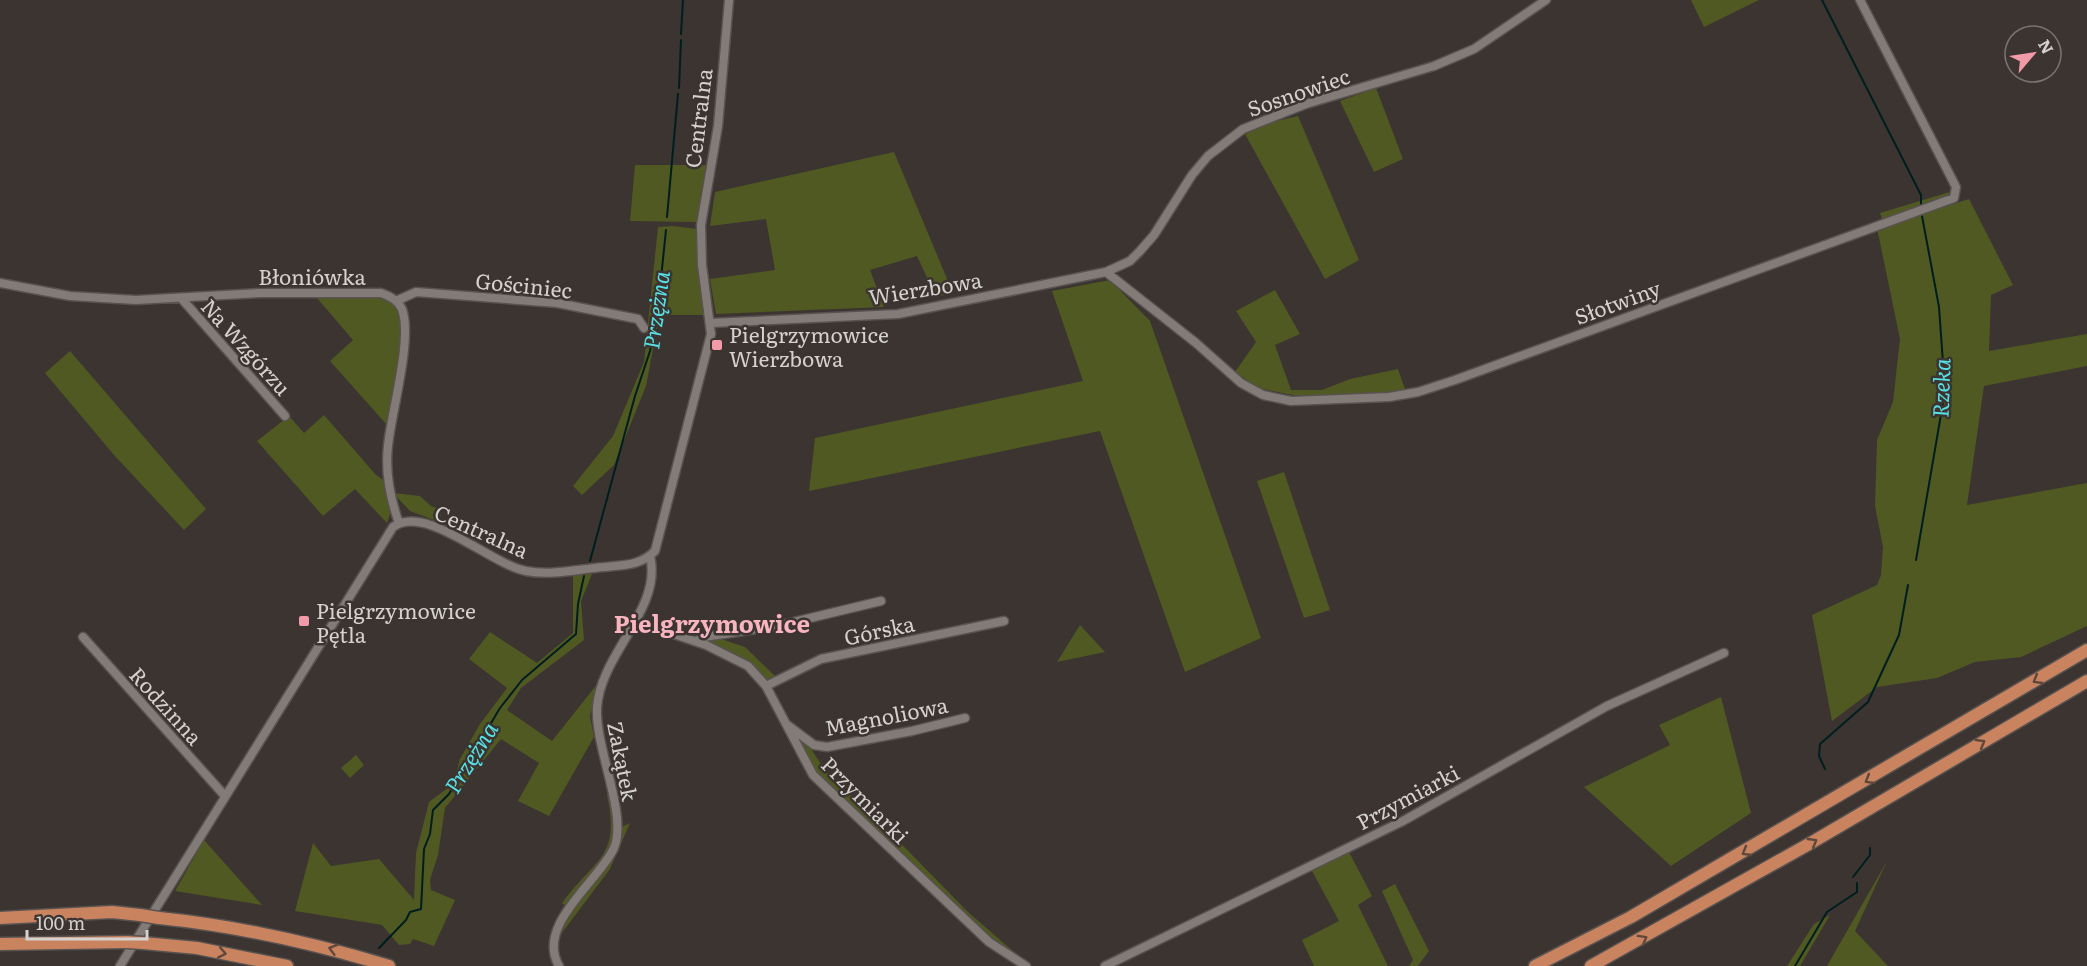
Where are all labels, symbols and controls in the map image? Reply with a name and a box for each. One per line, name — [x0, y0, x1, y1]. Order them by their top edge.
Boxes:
north arrow — [2003, 24, 2063, 84]
text: N — [2033, 35, 2061, 58]
street label: Sosnowiec — [1243, 59, 1353, 123]
street label: Centralna — [676, 66, 719, 170]
street label: Błoniówka — [258, 260, 366, 291]
street label: Wierzbowa — [866, 263, 985, 311]
street label: Gościniec — [474, 264, 574, 304]
water label: Przężna — [633, 268, 677, 351]
street label: Słotwiny — [1570, 271, 1665, 331]
street label: Na Wzgórzu — [195, 291, 299, 401]
place label: Pielgrzymowice Wierzbowa — [729, 318, 889, 373]
marker: Pielgrzymowice Wierzbowa — [710, 338, 724, 352]
water label: Rzeka — [1922, 357, 1958, 418]
street label: Centralna — [430, 495, 535, 565]
place label: Pielgrzymowice Pętla — [316, 594, 476, 649]
district label: Pielgrzymowice — [614, 605, 810, 640]
street label: Górska — [841, 606, 918, 652]
marker: Pielgrzymowice Pętla — [297, 614, 311, 628]
street label: Rodzinna — [123, 659, 211, 751]
one-way arrow — [2033, 673, 2043, 685]
street label: Magnoliowa — [822, 688, 951, 742]
water label: Przężna — [435, 714, 505, 799]
street label: Zakątek — [601, 719, 647, 804]
one-way arrow — [1975, 739, 1985, 751]
street label: Przymiarki — [815, 748, 917, 850]
street label: Przymiarki — [1350, 756, 1464, 836]
one-way arrow — [1865, 772, 1875, 784]
one-way arrow — [1806, 838, 1817, 849]
one-way arrow — [1742, 844, 1752, 856]
scale bar — [27, 903, 147, 941]
text: 100 m — [36, 909, 85, 936]
one-way arrow — [1637, 935, 1647, 946]
one-way arrow — [328, 944, 339, 956]
one-way arrow — [216, 946, 226, 959]

